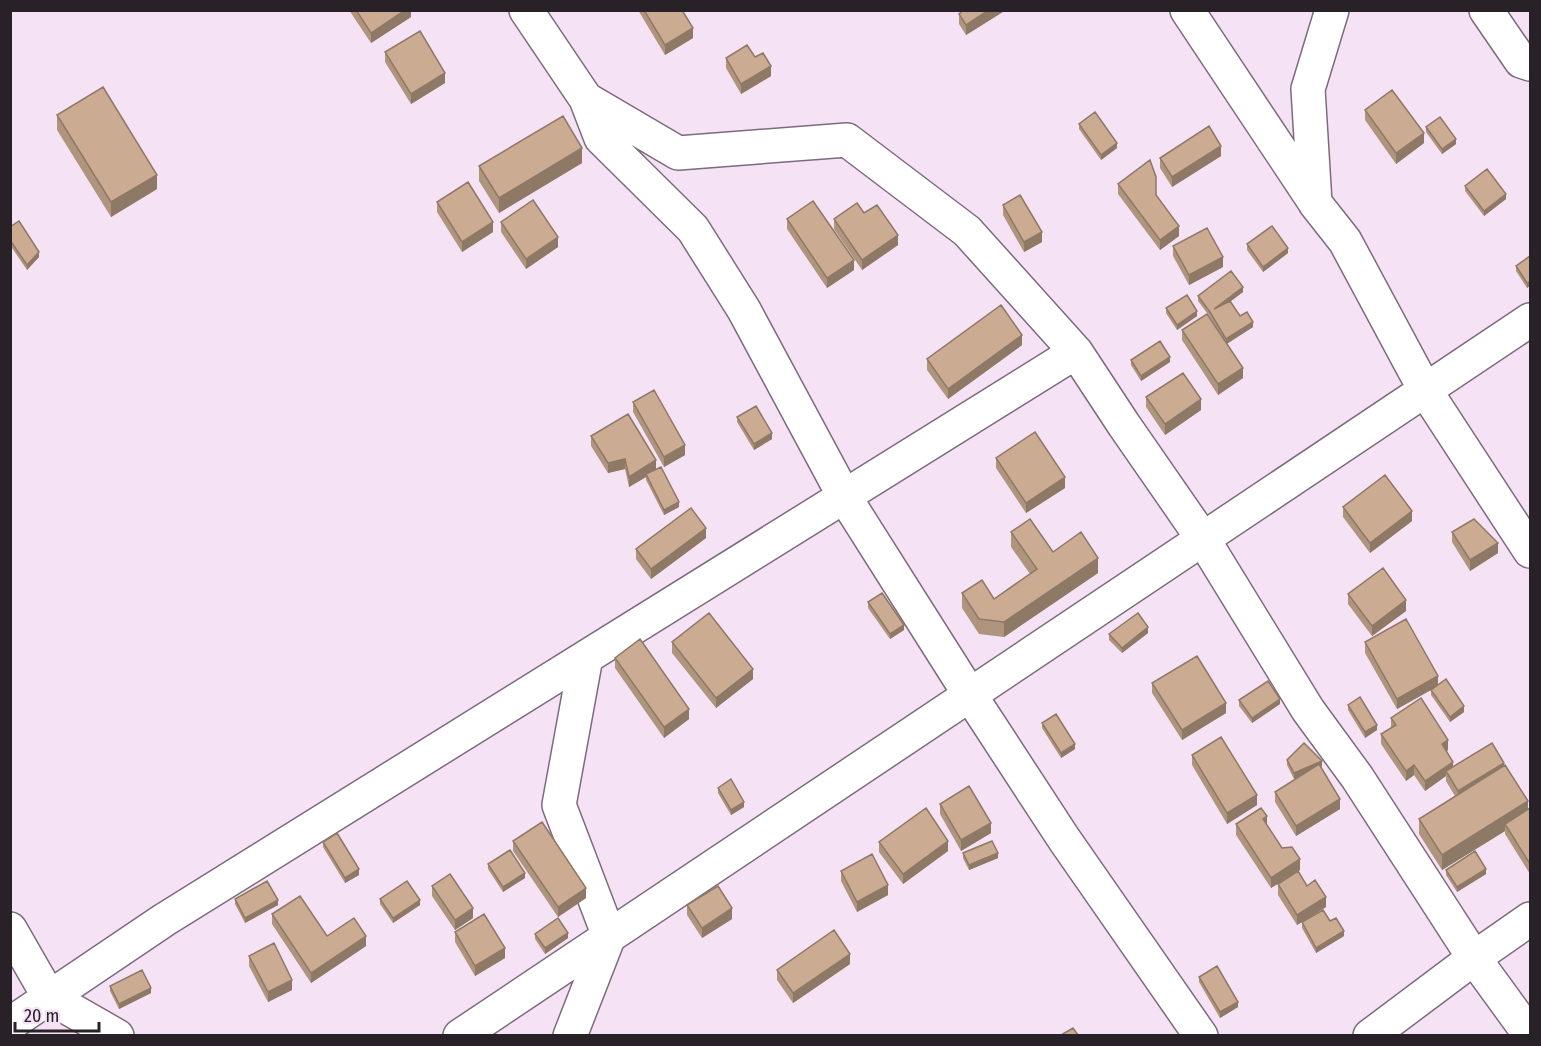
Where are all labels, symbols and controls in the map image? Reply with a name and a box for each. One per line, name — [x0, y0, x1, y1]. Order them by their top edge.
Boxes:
scale bar — [15, 995, 99, 1033]
text: 20 m — [24, 1005, 59, 1027]

